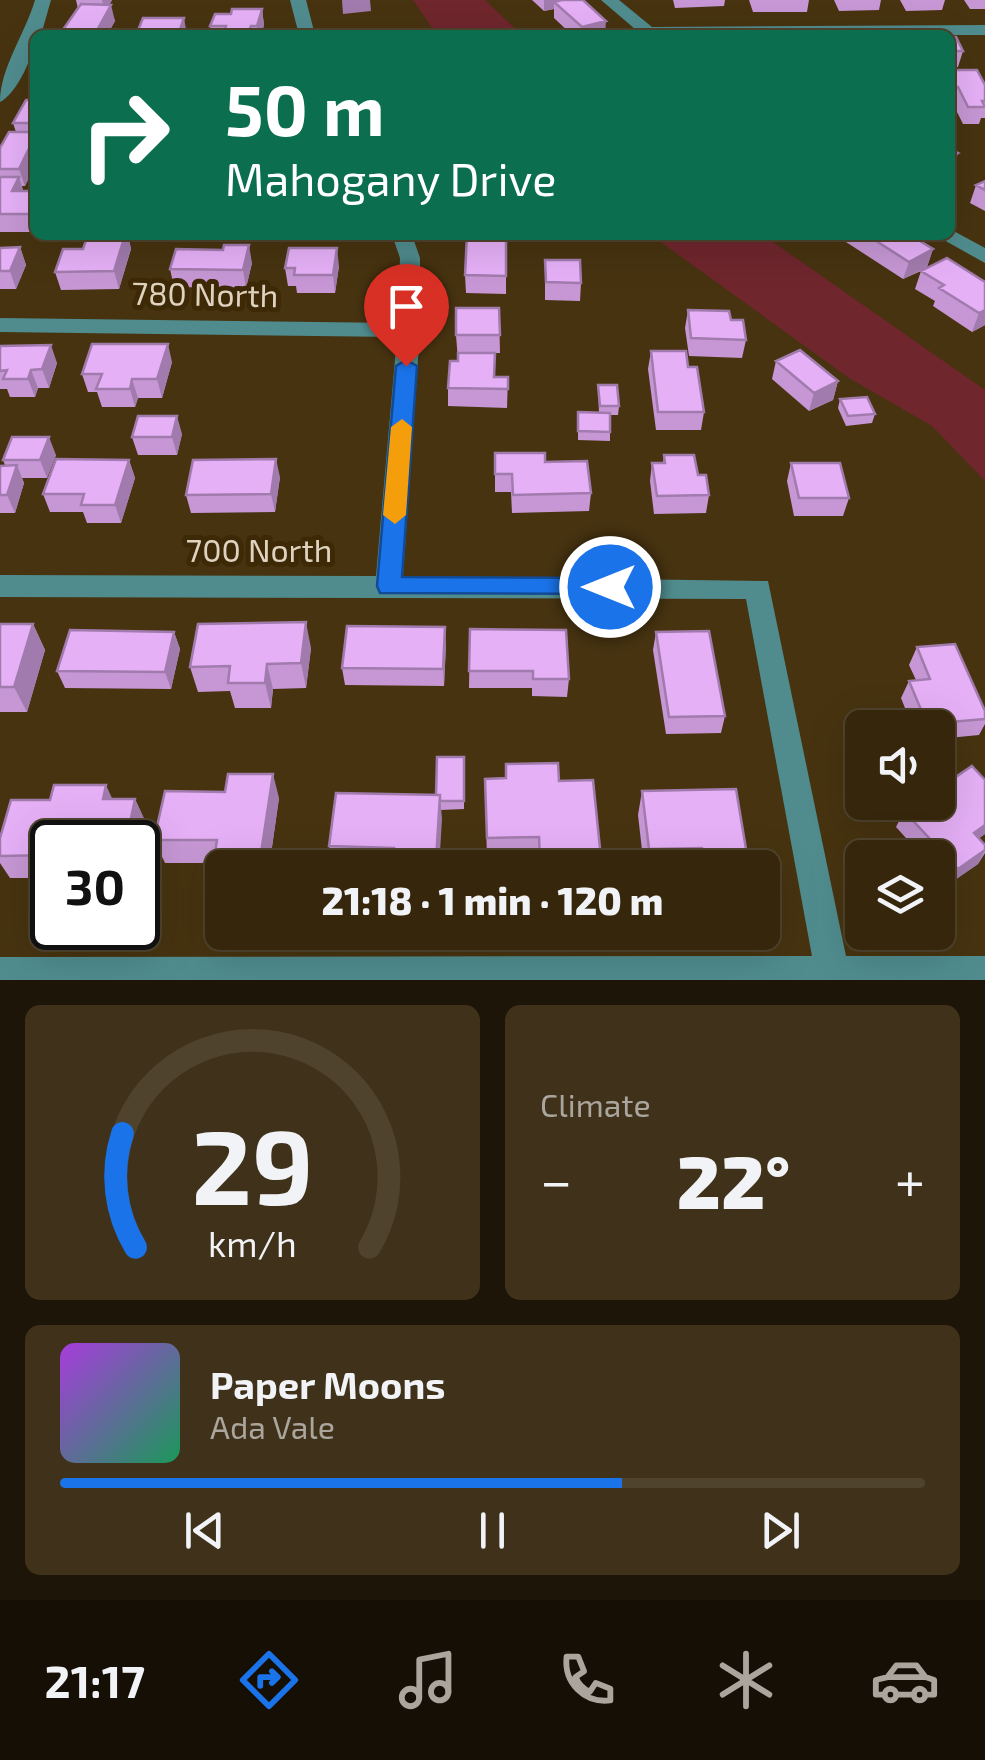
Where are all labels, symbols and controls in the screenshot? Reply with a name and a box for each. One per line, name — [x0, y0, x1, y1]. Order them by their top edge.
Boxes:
text: 50 m — [225, 66, 385, 150]
icon: right — [60, 70, 190, 200]
text: Mahogany Drive — [225, 151, 556, 205]
pin — [364, 264, 449, 367]
street label: 780 North — [131, 273, 279, 313]
icon: arrive — [379, 279, 434, 334]
street label: 700 North — [186, 530, 332, 568]
position arrow — [558, 535, 662, 639]
map controls — [845, 710, 955, 950]
button: sound — [845, 710, 955, 820]
speed limit sign: 30 — [30, 820, 160, 950]
button: layers — [845, 840, 955, 950]
text: 21:18 · 1 min · 120 m — [322, 877, 663, 923]
text: Climate — [540, 1085, 651, 1123]
text: 29 — [192, 1101, 313, 1226]
text: 22° — [677, 1134, 790, 1224]
text: − — [540, 1146, 572, 1212]
text: + — [895, 1146, 925, 1212]
text: km/h — [208, 1221, 297, 1264]
text: Paper Moons — [210, 1361, 446, 1407]
text: Ada Vale — [210, 1407, 335, 1445]
icon: previous — [177, 1503, 232, 1558]
icon: pause — [465, 1503, 520, 1558]
icon: next — [753, 1503, 808, 1558]
icon: directions — [234, 1645, 304, 1715]
icon: music — [393, 1645, 463, 1715]
icon: phone — [552, 1645, 622, 1715]
icon: climate — [711, 1645, 781, 1715]
icon: car — [870, 1645, 940, 1715]
text: 21:17 — [45, 1653, 145, 1707]

